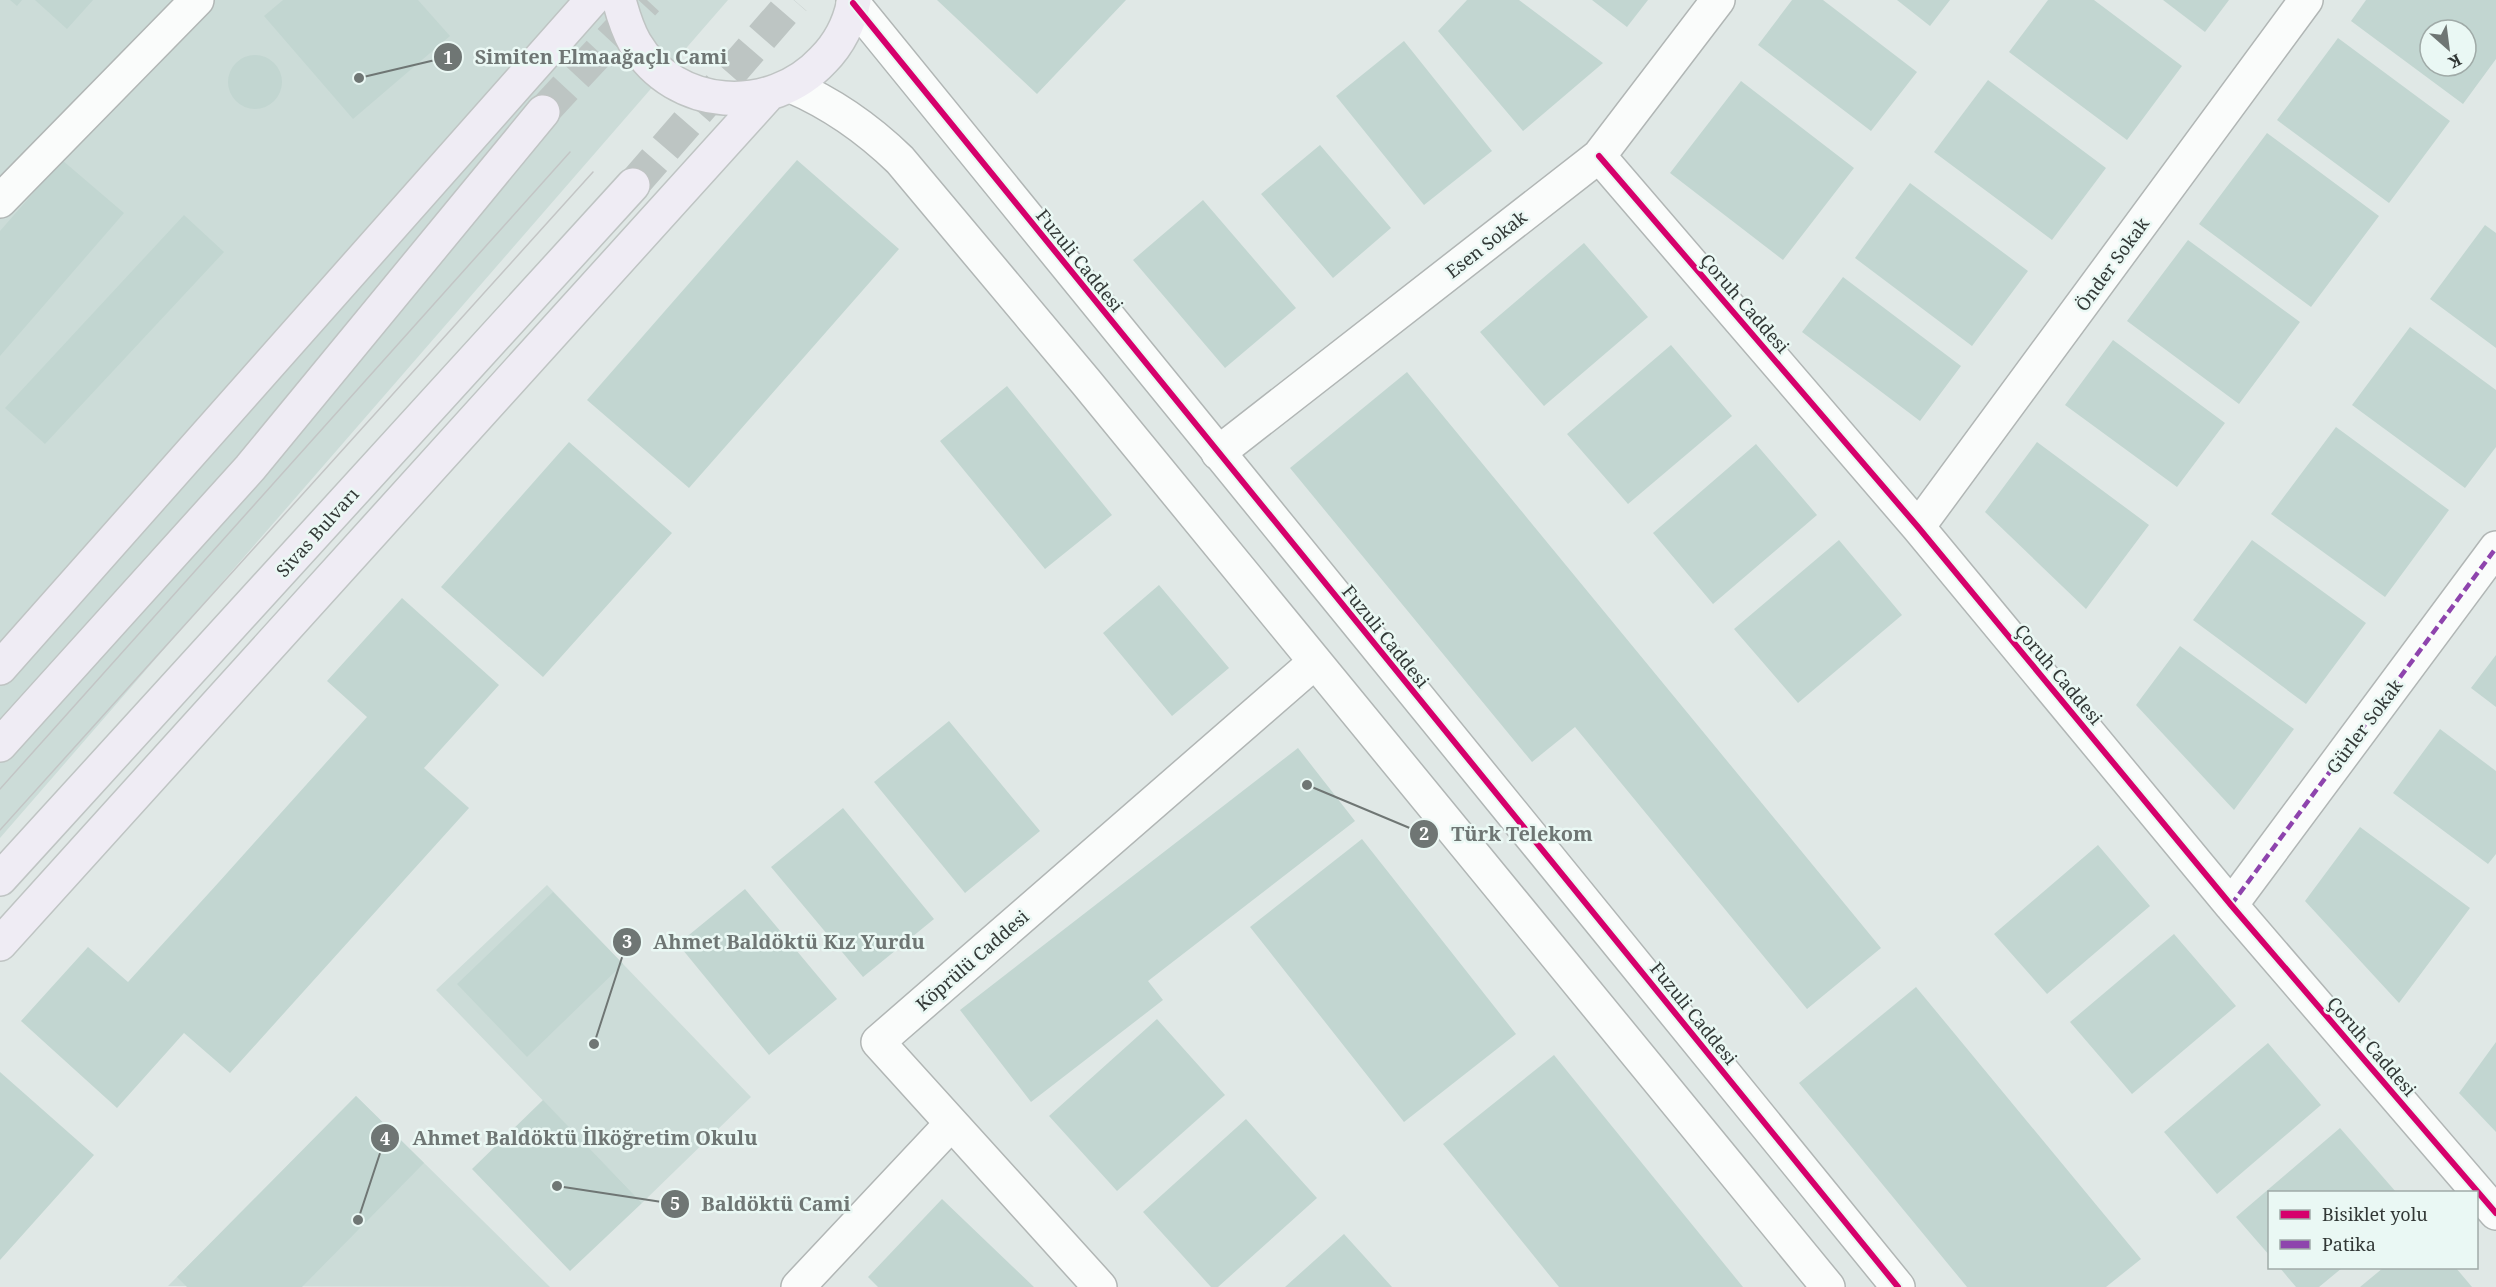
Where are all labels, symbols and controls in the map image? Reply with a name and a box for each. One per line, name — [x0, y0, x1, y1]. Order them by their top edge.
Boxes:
north arrow — [2418, 18, 2478, 78]
callout: Simiten Elmaağaçlı Cami — [433, 38, 739, 76]
text: Simiten Elmaağaçlı Cami — [475, 43, 727, 70]
text: 1 — [443, 45, 453, 69]
text: K — [2444, 49, 2465, 74]
street label: Fuzuli Caddesi — [1031, 204, 1129, 317]
street label: Esen Sokak — [1441, 205, 1532, 283]
street label: Önder Sokak — [2070, 212, 2154, 316]
street label: Çoruh Caddesi — [1695, 248, 1795, 358]
street label: Sivas Bulvarı — [270, 482, 364, 582]
street label: Fuzuli Caddesi — [1337, 580, 1435, 693]
street label: Çoruh Caddesi — [2010, 619, 2108, 729]
street label: Gürler Sokak — [2321, 673, 2408, 778]
callout: Türk Telekom — [1409, 815, 1604, 853]
text: Türk Telekom — [1451, 820, 1593, 847]
text: 2 — [1419, 821, 1429, 845]
street label: Köprülü Caddesi — [911, 904, 1034, 1016]
callout: Ahmet Baldöktü Kız Yurdu — [612, 923, 937, 961]
text: Ahmet Baldöktü Kız Yurdu — [653, 928, 925, 955]
text: 3 — [622, 929, 632, 953]
street label: Fuzuli Caddesi — [1645, 957, 1743, 1070]
street label: Çoruh Caddesi — [2322, 991, 2422, 1101]
callout: Ahmet Baldöktü İlköğretim Okulu — [370, 1119, 769, 1157]
text: Ahmet Baldöktü İlköğretim Okulu — [412, 1124, 758, 1151]
text: 4 — [380, 1126, 390, 1150]
callout: Baldöktü Cami — [660, 1185, 863, 1223]
text: Baldöktü Cami — [701, 1190, 851, 1217]
text: 5 — [670, 1191, 680, 1215]
legend — [2268, 1191, 2478, 1269]
text: Bisiklet yolu — [2322, 1202, 2428, 1226]
text: Patika — [2322, 1232, 2376, 1256]

